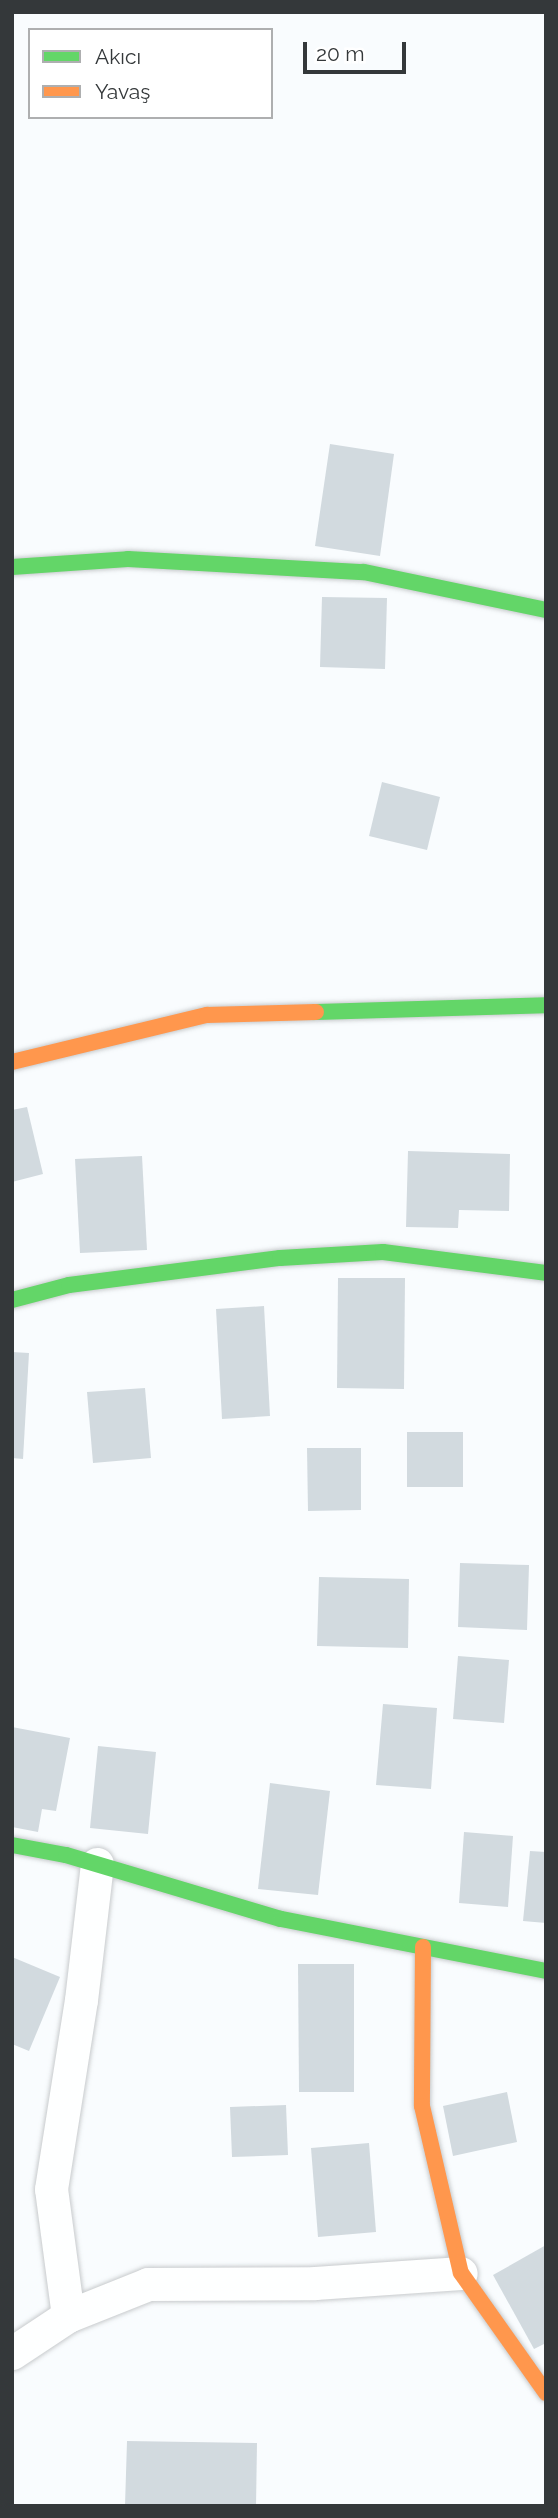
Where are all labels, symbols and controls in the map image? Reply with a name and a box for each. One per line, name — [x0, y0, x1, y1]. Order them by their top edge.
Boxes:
legend — [28, 28, 273, 119]
scale bar — [306, 28, 409, 72]
text: 20 m — [316, 41, 364, 66]
text: Akıcı — [95, 44, 141, 69]
text: Yavaş — [95, 79, 150, 104]

